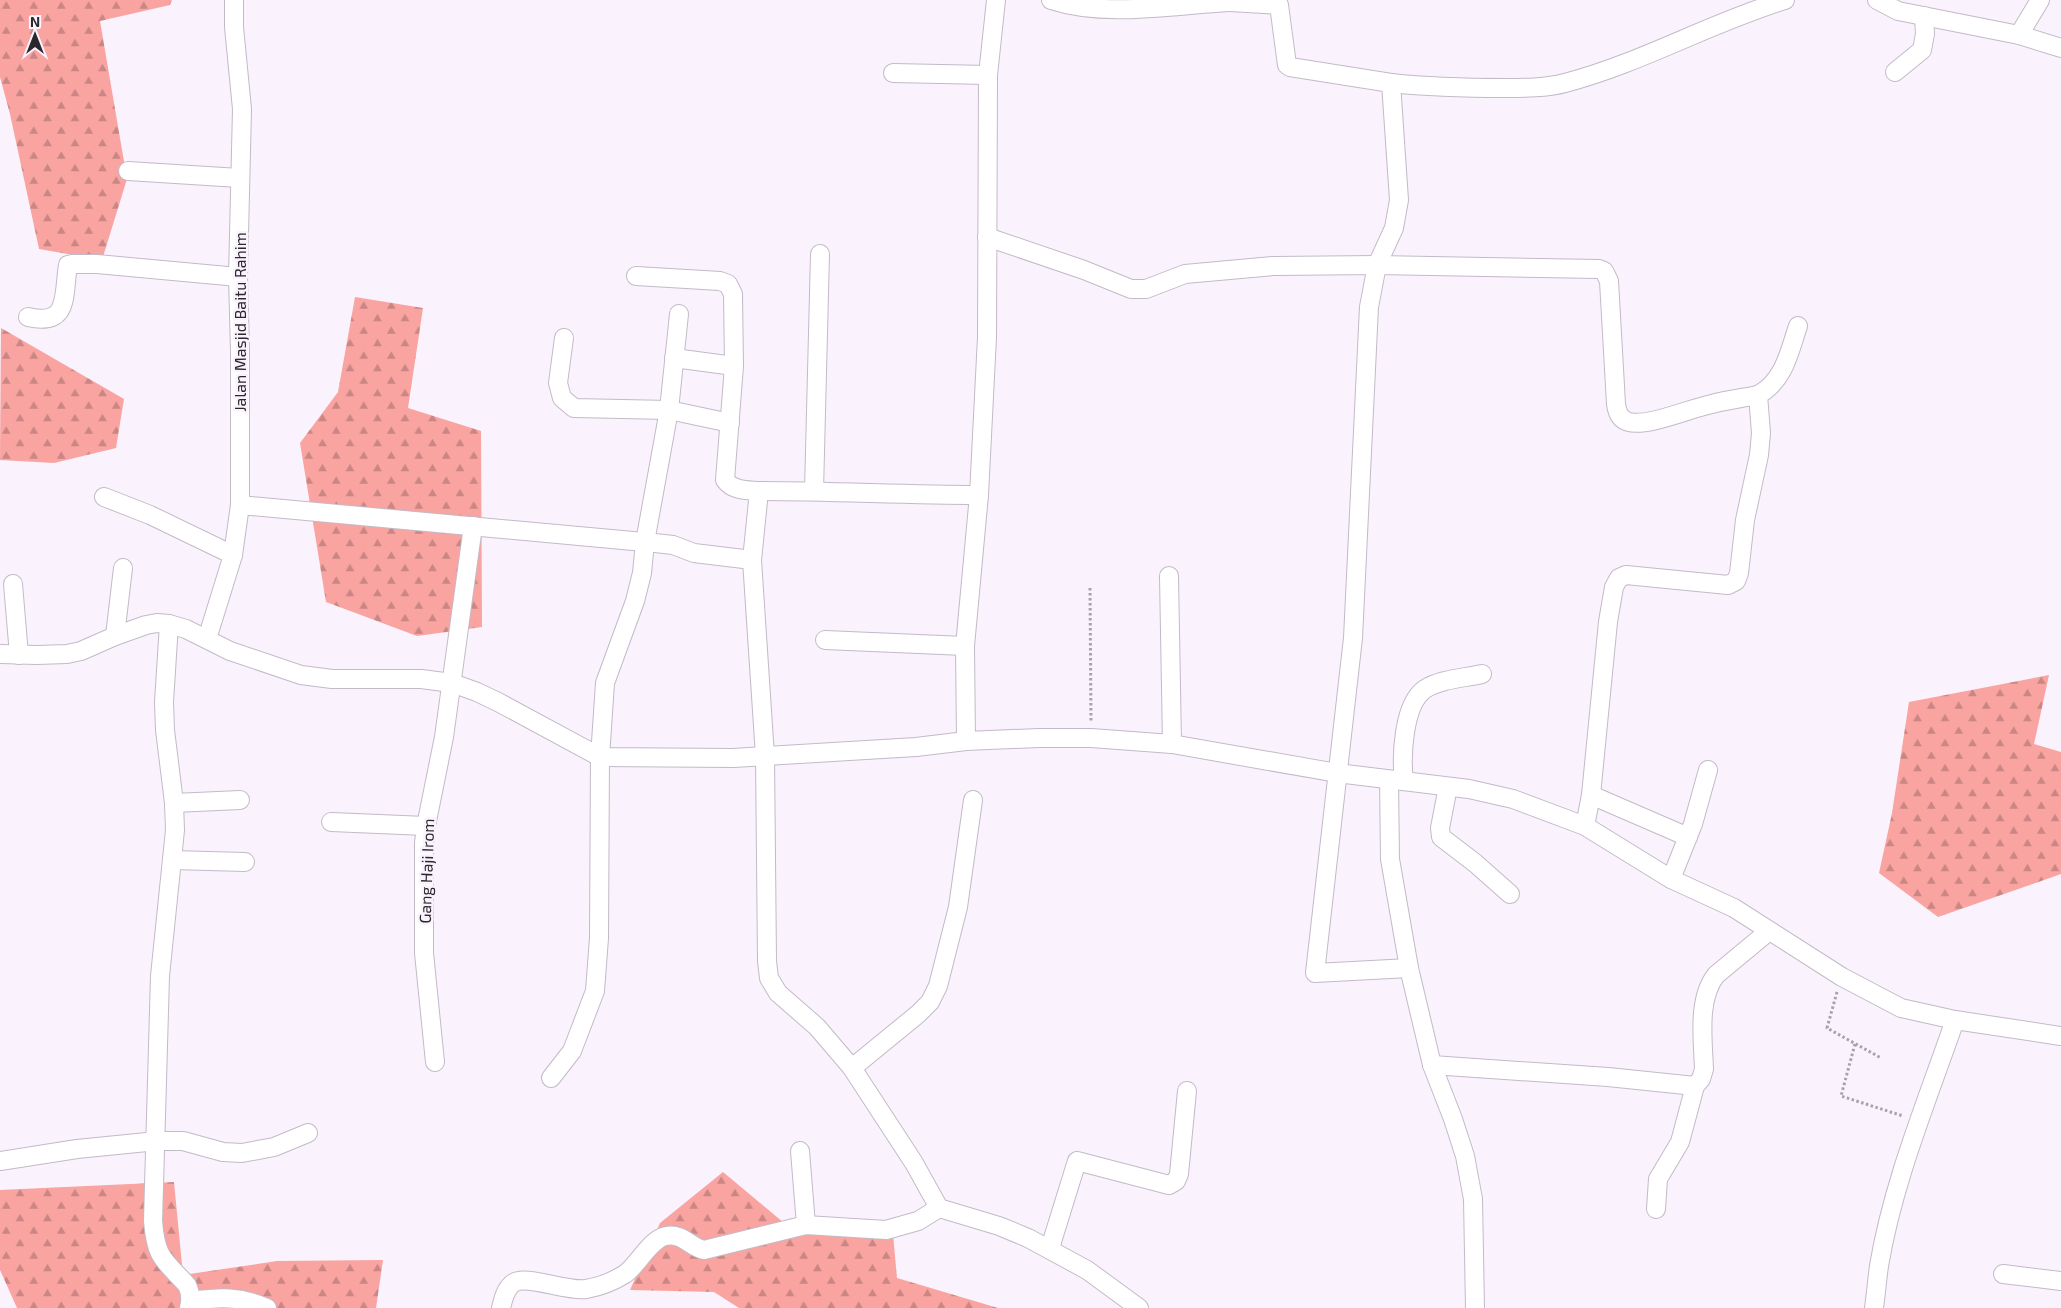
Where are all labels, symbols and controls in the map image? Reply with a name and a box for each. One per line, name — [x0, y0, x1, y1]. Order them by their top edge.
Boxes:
north arrow — [10, 10, 60, 60]
text: N — [30, 13, 40, 30]
street label: Jalan Masjid Baitu Rahim — [230, 232, 250, 412]
street label: Gang Haji Irom — [415, 818, 438, 924]

